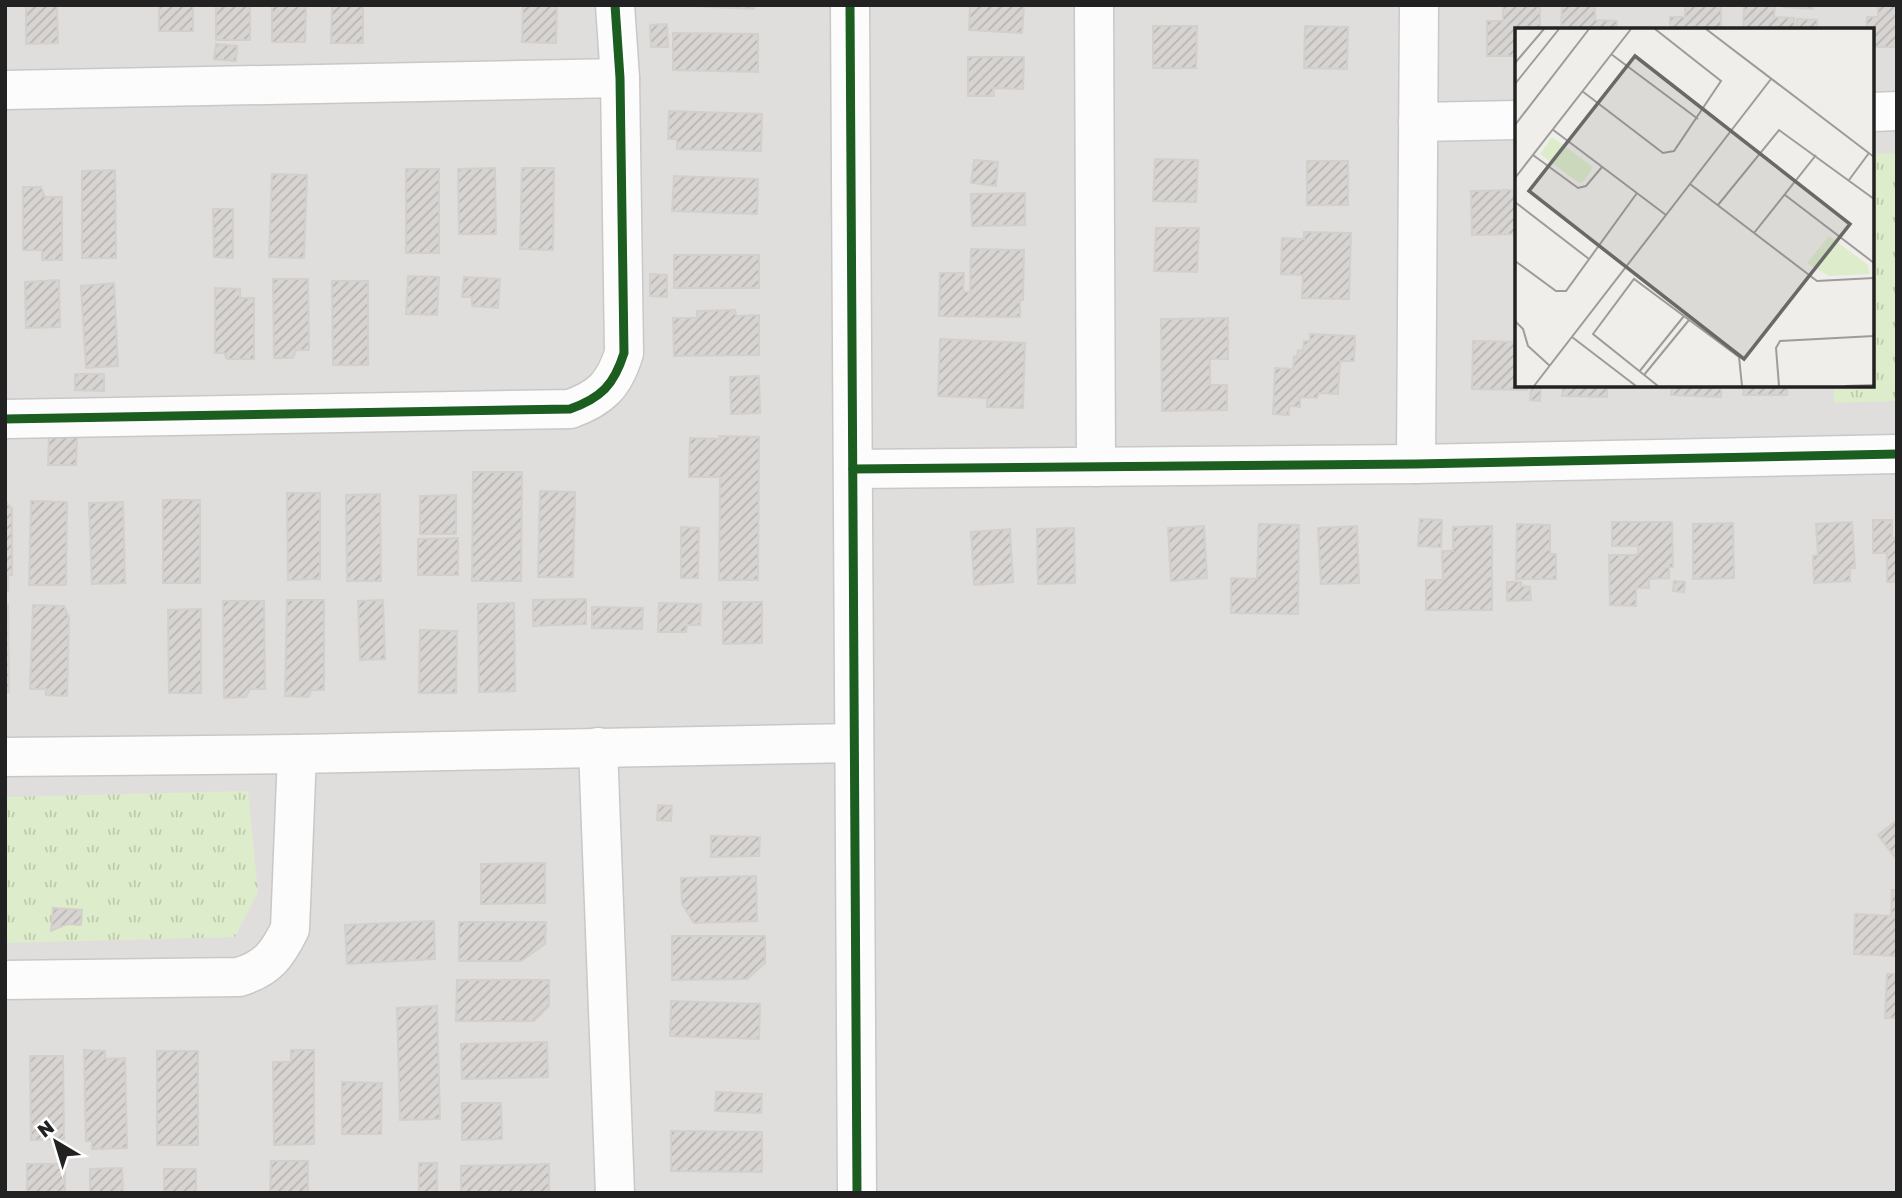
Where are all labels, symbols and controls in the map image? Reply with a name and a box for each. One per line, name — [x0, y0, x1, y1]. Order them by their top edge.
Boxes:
inset map — [1515, 28, 1874, 387]
north arrow — [21, 1107, 91, 1177]
text: N — [32, 1115, 58, 1142]

